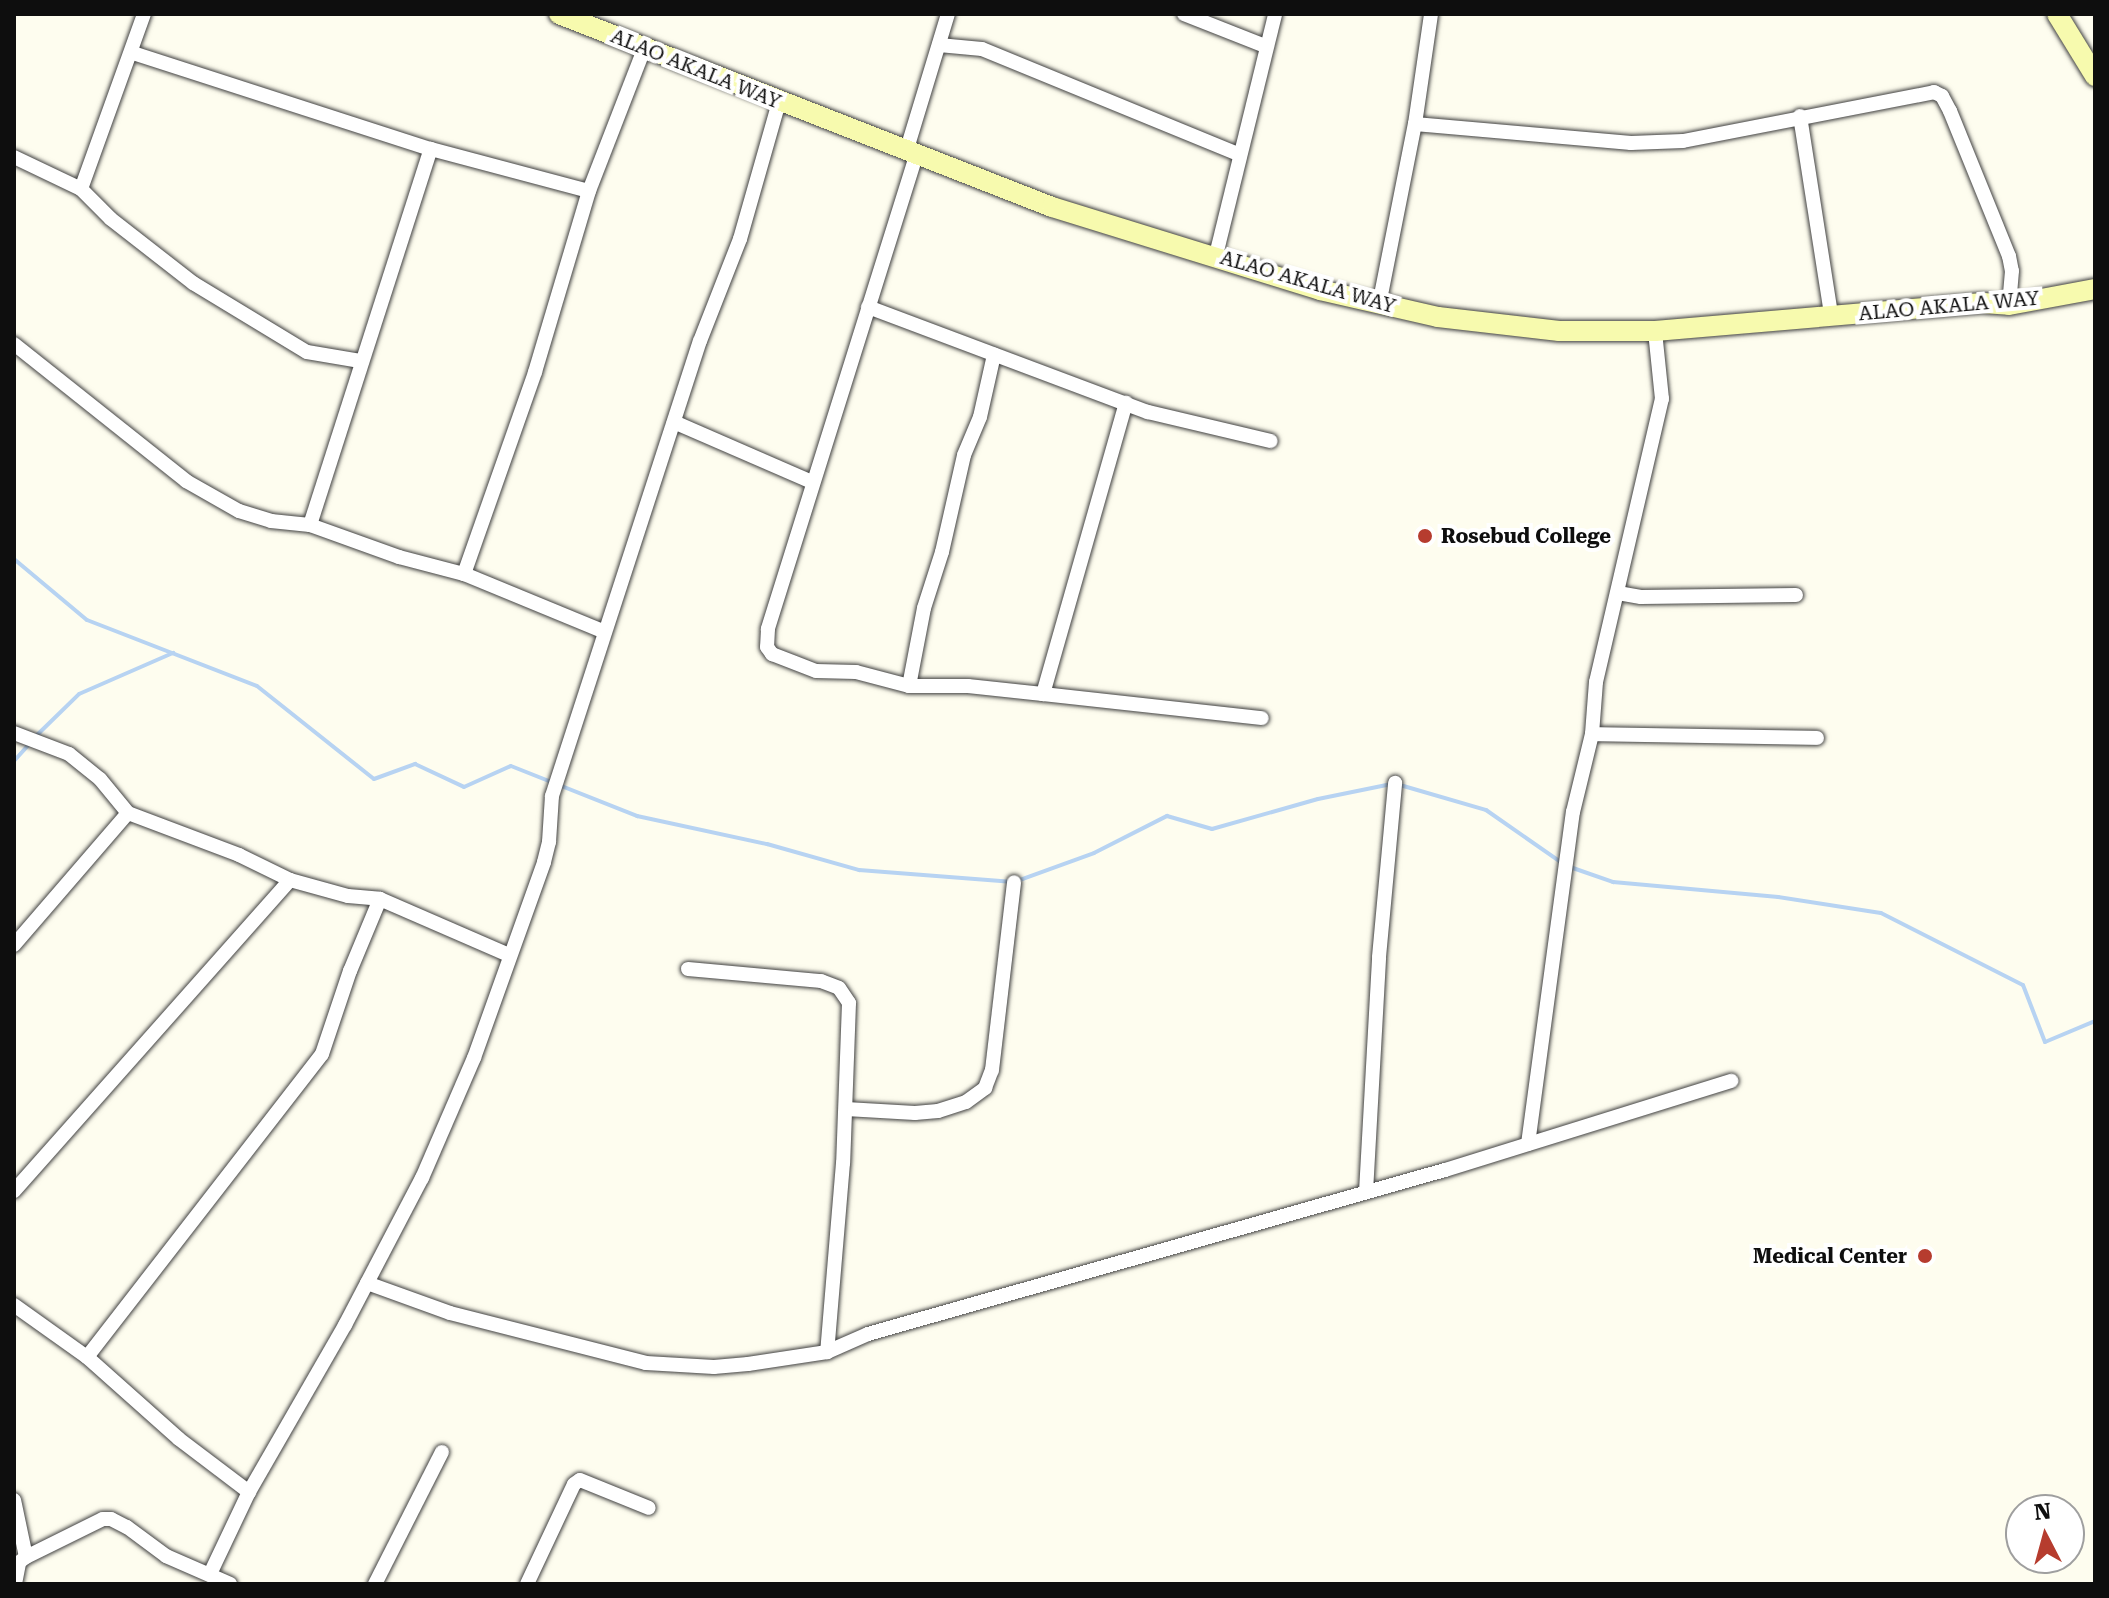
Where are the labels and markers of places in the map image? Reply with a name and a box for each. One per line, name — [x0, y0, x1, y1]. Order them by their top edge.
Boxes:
place label: Rosebud College — [1441, 524, 1611, 548]
marker: Rosebud College — [1416, 527, 1434, 545]
place label: Medical Center — [1753, 1244, 1907, 1268]
marker: Medical Center — [1914, 1245, 1936, 1267]

